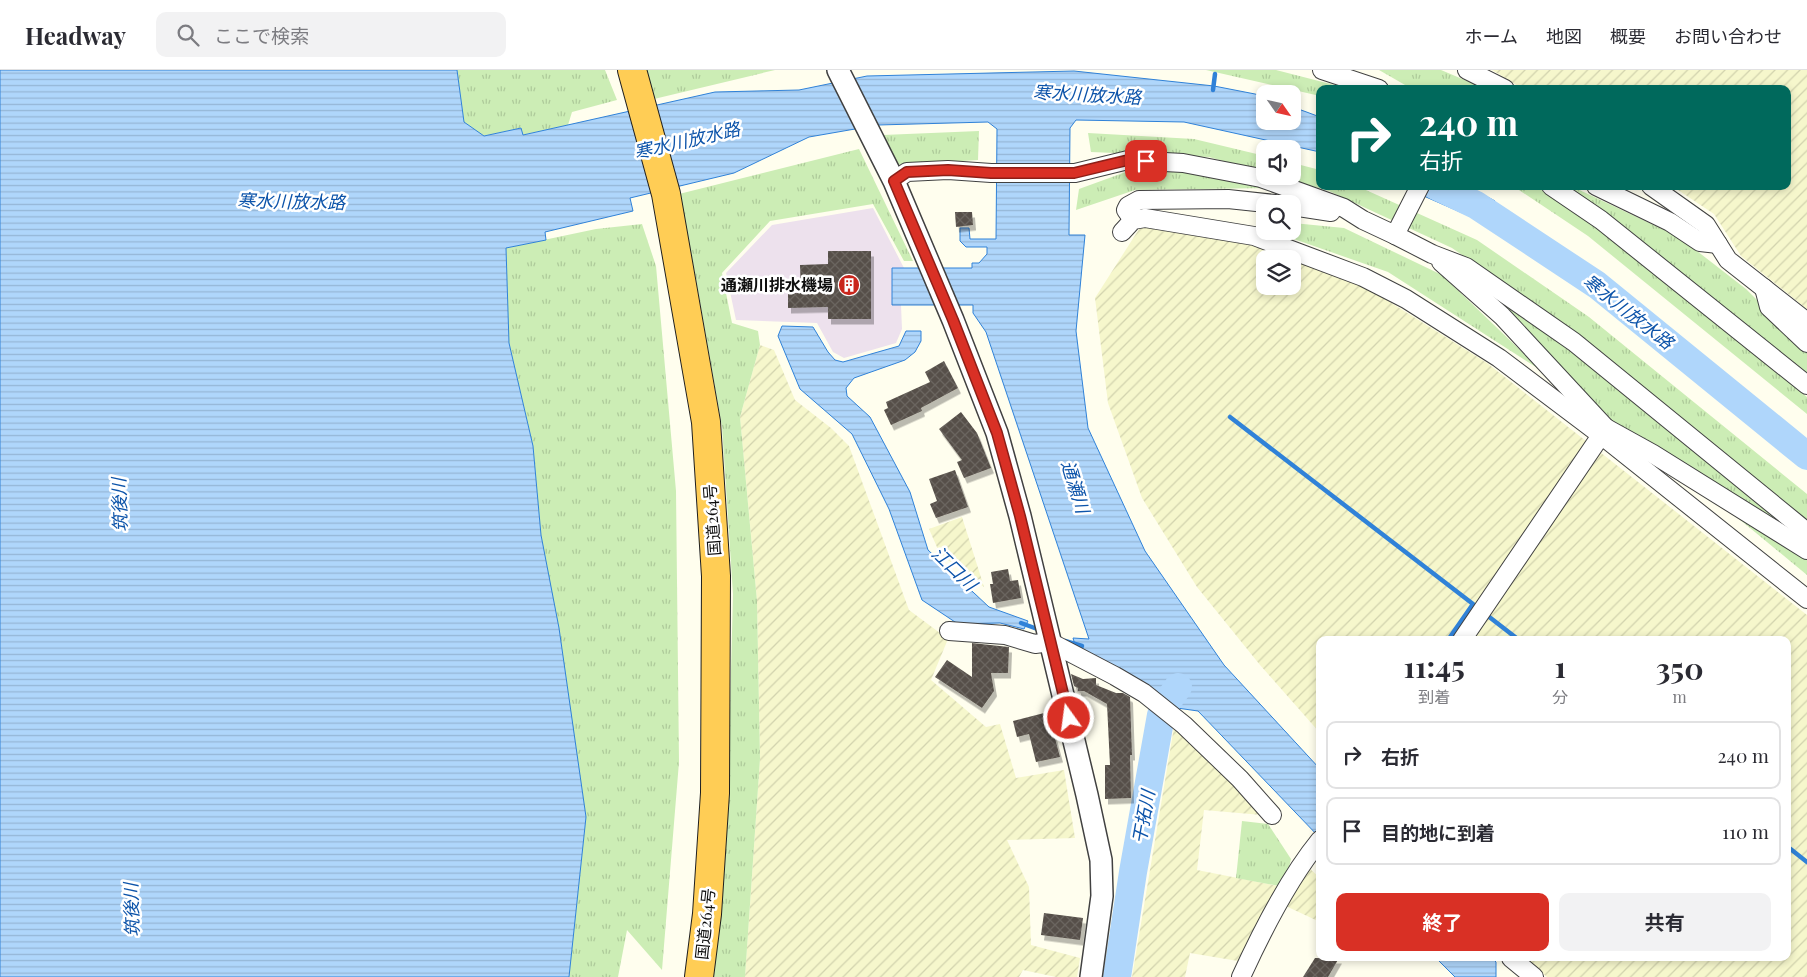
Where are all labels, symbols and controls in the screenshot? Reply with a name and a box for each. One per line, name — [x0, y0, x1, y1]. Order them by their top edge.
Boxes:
search box — [156, 12, 506, 57]
text: Headway — [25, 19, 126, 51]
icon: search — [174, 21, 202, 49]
text: ここで検索 — [214, 22, 309, 48]
text: ホーム — [1465, 24, 1518, 48]
text: 地図 — [1546, 24, 1582, 48]
text: 概要 — [1610, 24, 1646, 48]
text: お問い合わせ — [1674, 24, 1782, 48]
water label: 寒水川放水路 — [1032, 79, 1144, 109]
north arrow — [1256, 85, 1301, 130]
map controls — [1256, 85, 1301, 295]
text: 240 m — [1419, 98, 1518, 145]
icon: right — [1336, 105, 1401, 170]
water label: 寒水川放水路 — [631, 116, 744, 164]
pin — [1125, 140, 1167, 182]
button: sound — [1256, 140, 1301, 185]
text: 右折 — [1419, 145, 1463, 175]
icon: arrive — [1132, 147, 1160, 175]
water label: 寒水川放水路 — [237, 188, 347, 214]
button: search — [1256, 195, 1301, 240]
button: layers — [1256, 250, 1301, 295]
water label: 寒水川放水路 — [1579, 269, 1680, 355]
building icon: 通瀬川排水機場 — [837, 273, 861, 297]
place label: 通瀬川排水機場 — [721, 274, 833, 295]
water label: 通瀬川 — [1057, 457, 1096, 518]
water label: 筑後川 — [106, 476, 132, 532]
street label: 国道264号 — [699, 483, 724, 557]
water label: 江口川 — [927, 541, 984, 597]
text: 11:45 — [1403, 646, 1465, 686]
text: 1 — [1554, 646, 1566, 686]
text: 350 — [1656, 648, 1703, 688]
text: 到着 — [1418, 686, 1450, 707]
text: 分 — [1552, 686, 1568, 707]
text: m — [1672, 686, 1687, 707]
position arrow — [1042, 691, 1094, 743]
icon: right — [1338, 741, 1366, 769]
text: 240 m — [1718, 742, 1769, 768]
text: 右折 — [1381, 743, 1419, 769]
water label: 干拓川 — [1127, 786, 1160, 845]
icon: arrive — [1338, 817, 1366, 845]
text: 110 m — [1722, 818, 1769, 844]
text: 目的地に到着 — [1381, 819, 1495, 845]
water label: 筑後川 — [118, 881, 144, 937]
street label: 国道264号 — [690, 887, 719, 961]
button: 終了 — [1336, 893, 1549, 951]
button: 共有 — [1559, 893, 1771, 951]

